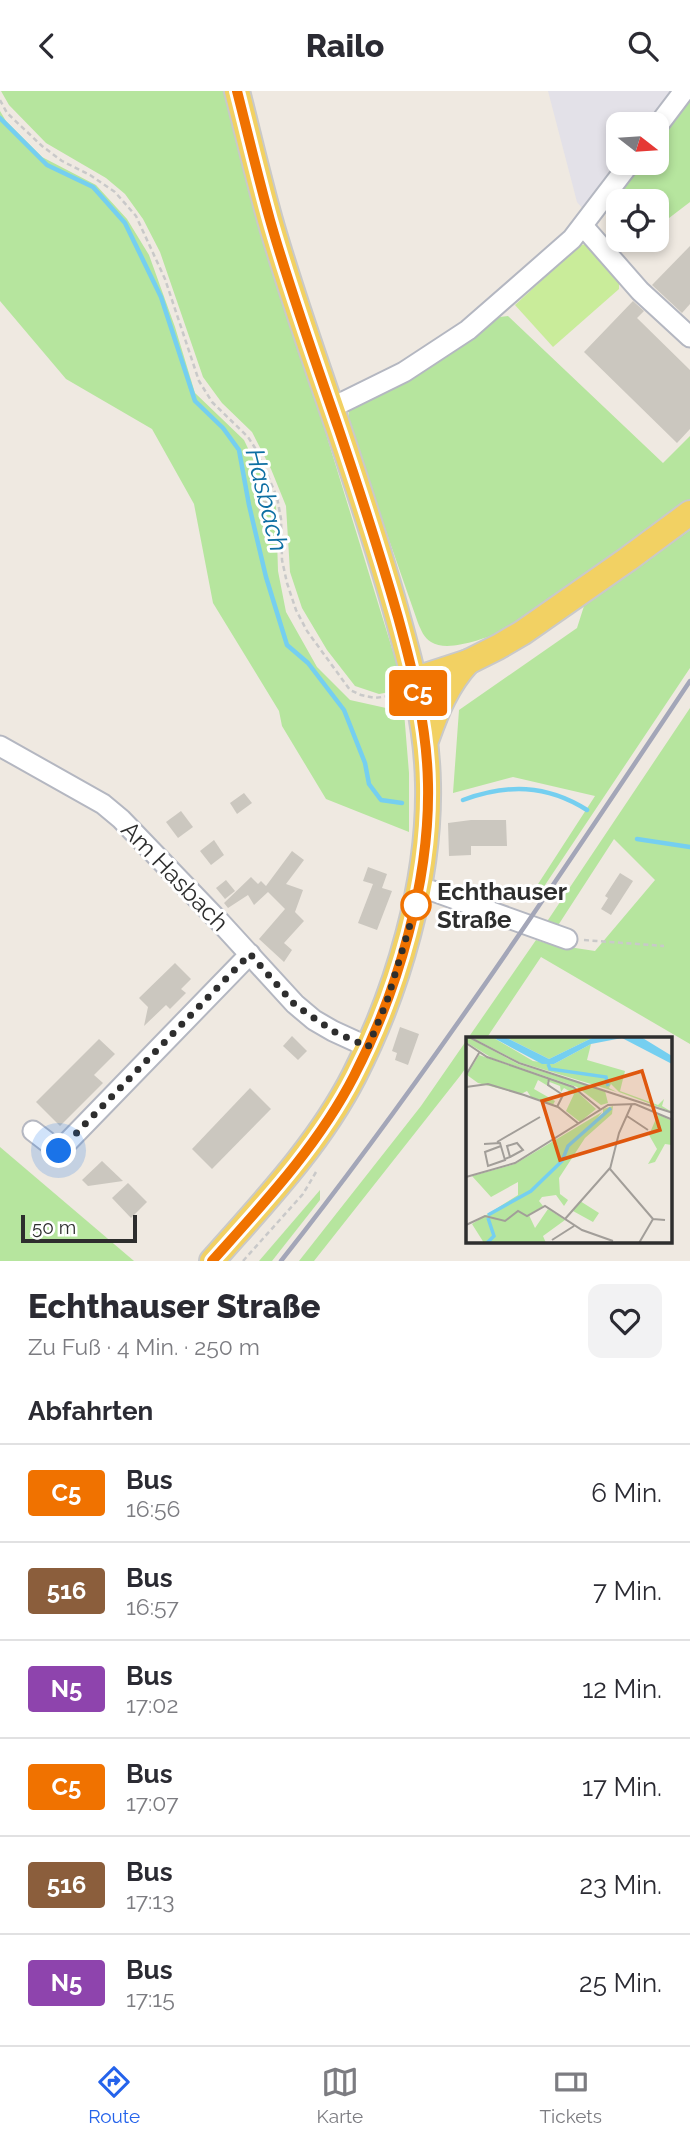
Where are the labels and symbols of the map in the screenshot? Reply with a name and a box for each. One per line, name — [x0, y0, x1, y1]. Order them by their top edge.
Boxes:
north arrow — [606, 112, 668, 175]
water label: Hasbach — [240, 445, 294, 555]
line badge: C5 — [386, 670, 450, 716]
street label: Am Hasbach — [115, 815, 235, 937]
place label: Echthauser Straße — [437, 877, 567, 934]
marker: Echthauser Straße — [401, 890, 431, 920]
inset map — [466, 1037, 672, 1244]
your location — [41, 1133, 76, 1168]
scale bar — [21, 1212, 136, 1244]

